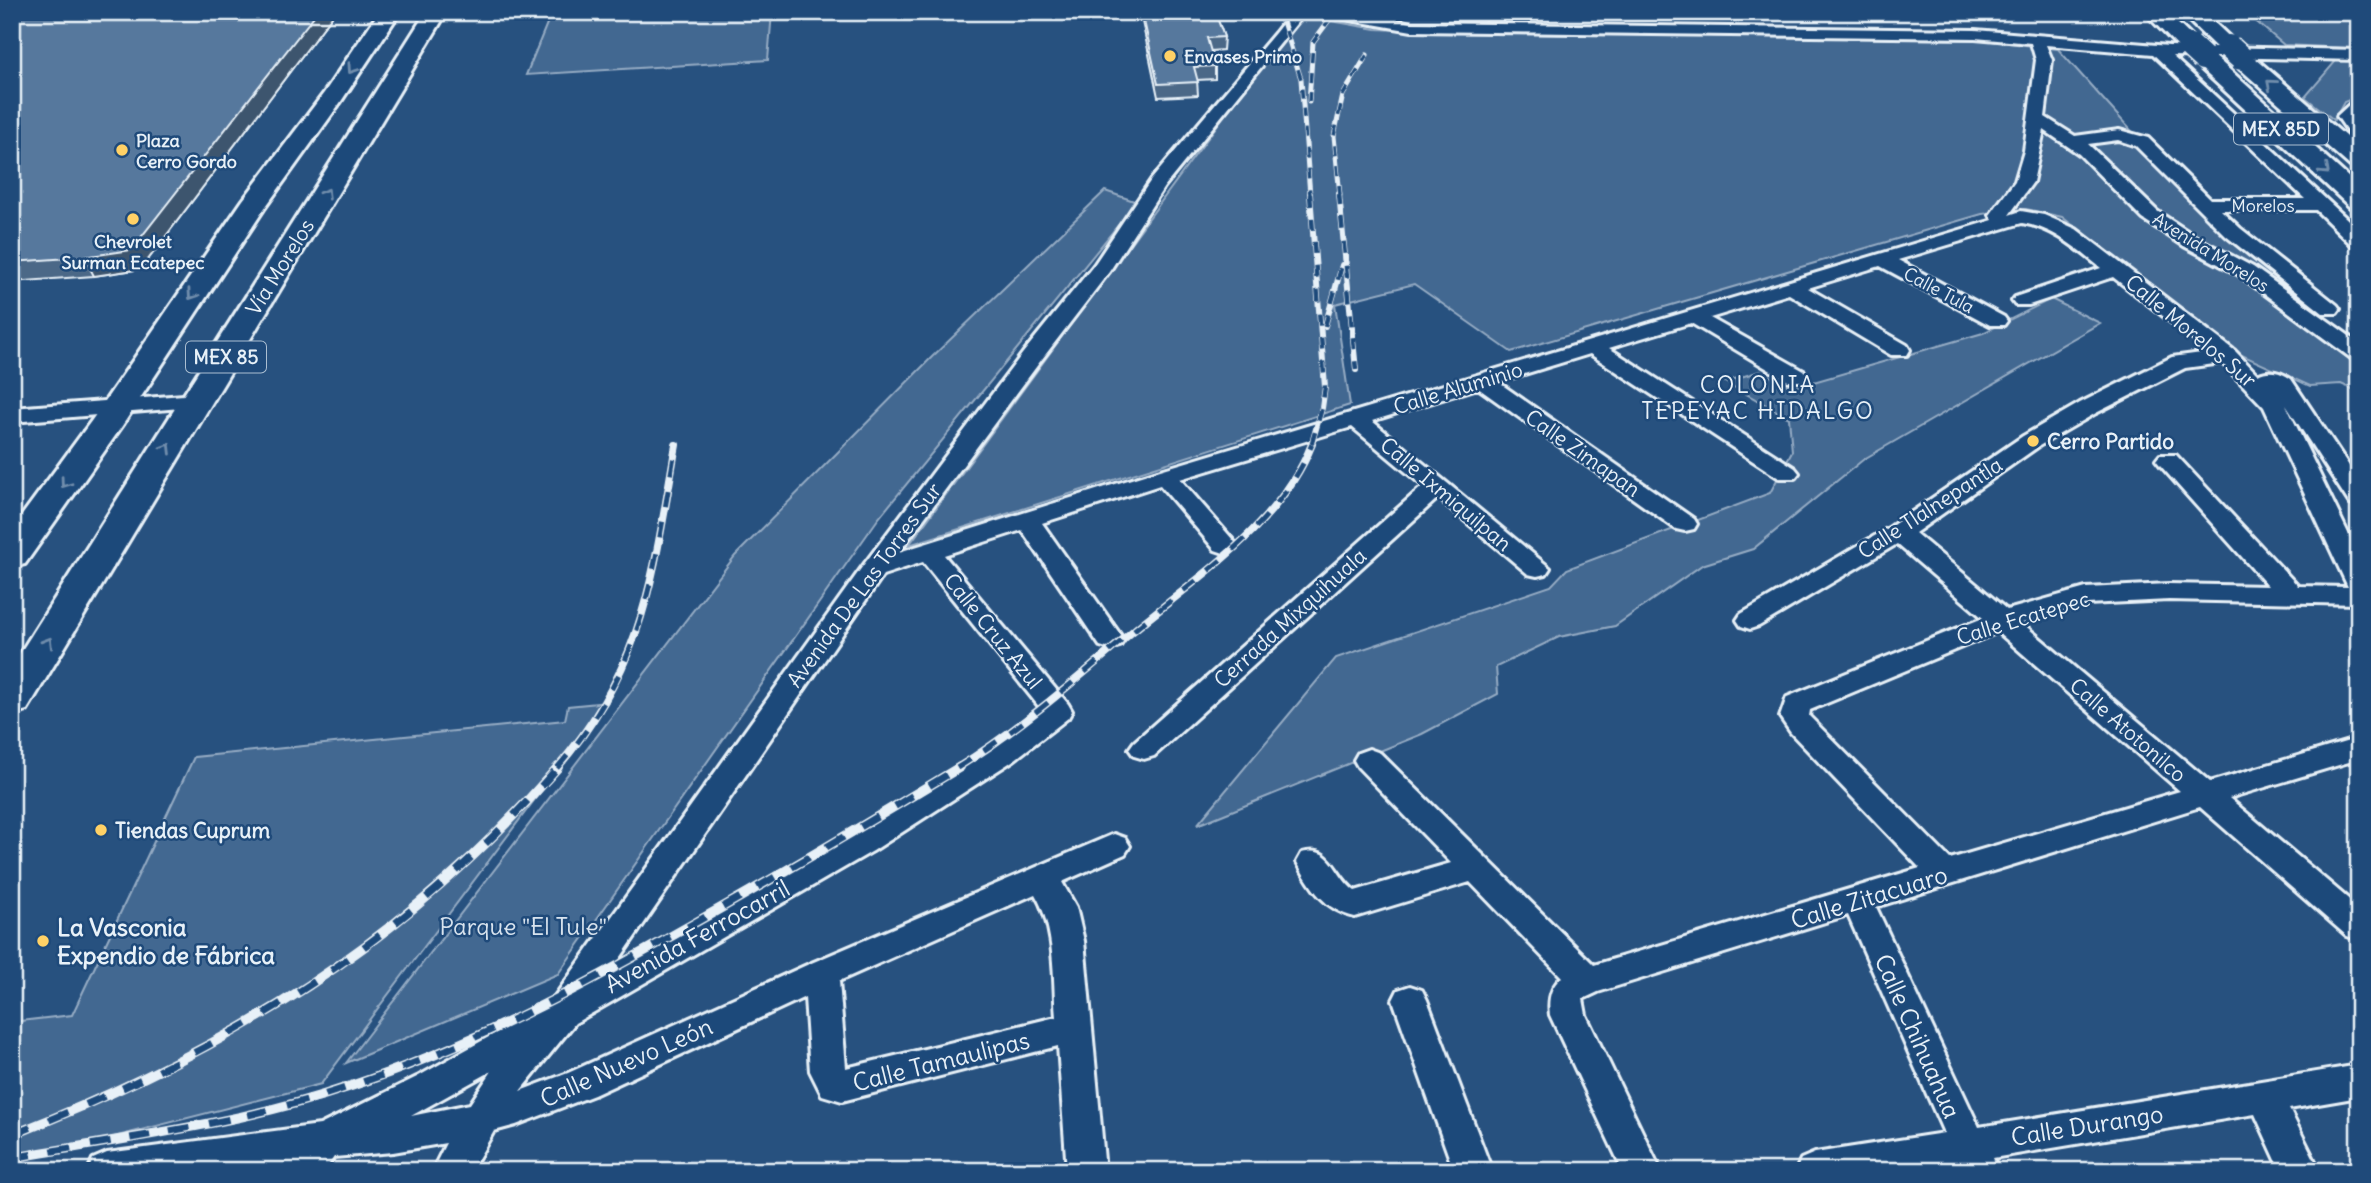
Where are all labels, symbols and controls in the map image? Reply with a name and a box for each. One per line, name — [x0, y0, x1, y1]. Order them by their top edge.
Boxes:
place label: Envases Primo — [1184, 45, 1302, 68]
marker: Envases Primo — [1162, 48, 1178, 64]
one-way arrow — [348, 61, 360, 74]
one-way arrow — [2266, 80, 2279, 92]
road number: MEX 85D — [2234, 113, 2328, 144]
place label: Plaza Cerro Gordo — [136, 129, 237, 173]
marker: Plaza Cerro Gordo — [114, 142, 130, 158]
one-way arrow — [2317, 162, 2330, 174]
one-way arrow — [318, 187, 331, 200]
street label: Morelos — [2231, 194, 2295, 217]
street label: Avenida Morelos — [2149, 207, 2273, 297]
marker: Chevrolet Surman Ecatepec — [125, 211, 141, 227]
street label: Vía Morelos — [240, 214, 320, 320]
place label: Chevrolet Surman Ecatepec — [62, 230, 204, 274]
street label: Calle Tula — [1900, 262, 1978, 318]
street label: Calle Morelos Sur — [2120, 268, 2262, 394]
one-way arrow — [187, 287, 200, 300]
road number: MEX 85 — [186, 342, 266, 372]
street label: Calle Aluminio — [1390, 356, 1526, 420]
district label: COLONIA TEPEYAC HIDALGO — [1641, 370, 1875, 425]
street label: Calle Zimapan — [1520, 403, 1646, 503]
place label: Cerro Partido — [2047, 428, 2174, 455]
street label: Calle Ixmiquilpan — [1375, 431, 1517, 557]
marker: Cerro Partido — [2025, 433, 2041, 449]
one-way arrow — [158, 442, 171, 455]
street label: Calle Tlalnepantla — [1853, 451, 2007, 565]
one-way arrow — [60, 475, 73, 488]
street label: Avenida De Las Torres Sur — [781, 477, 948, 693]
street label: Cerrada Mixquihuala — [1208, 542, 1372, 694]
street label: Calle Cruz Azul — [938, 568, 1048, 694]
street label: Calle Ecatepec — [1953, 585, 2093, 651]
one-way arrow — [39, 636, 52, 649]
street label: Calle Atotonilco — [2064, 672, 2192, 788]
place label: Tiendas Cuprum — [115, 817, 271, 844]
marker: Tiendas Cuprum — [93, 822, 109, 838]
street label: Calle Zitacuaro — [1787, 859, 1951, 935]
street label: Avenida Ferrocarril — [599, 873, 795, 999]
park label: Parque "El Tule" — [439, 911, 607, 941]
place label: La Vasconia Expendio de Fábrica — [57, 912, 275, 970]
marker: La Vasconia Expendio de Fábrica — [35, 933, 51, 949]
street label: Calle Chihuahua — [1868, 949, 1968, 1123]
street label: Calle Nuevo León — [535, 1011, 717, 1113]
street label: Calle Tamaulipas — [850, 1025, 1032, 1097]
street label: Calle Durango — [2009, 1098, 2165, 1152]

